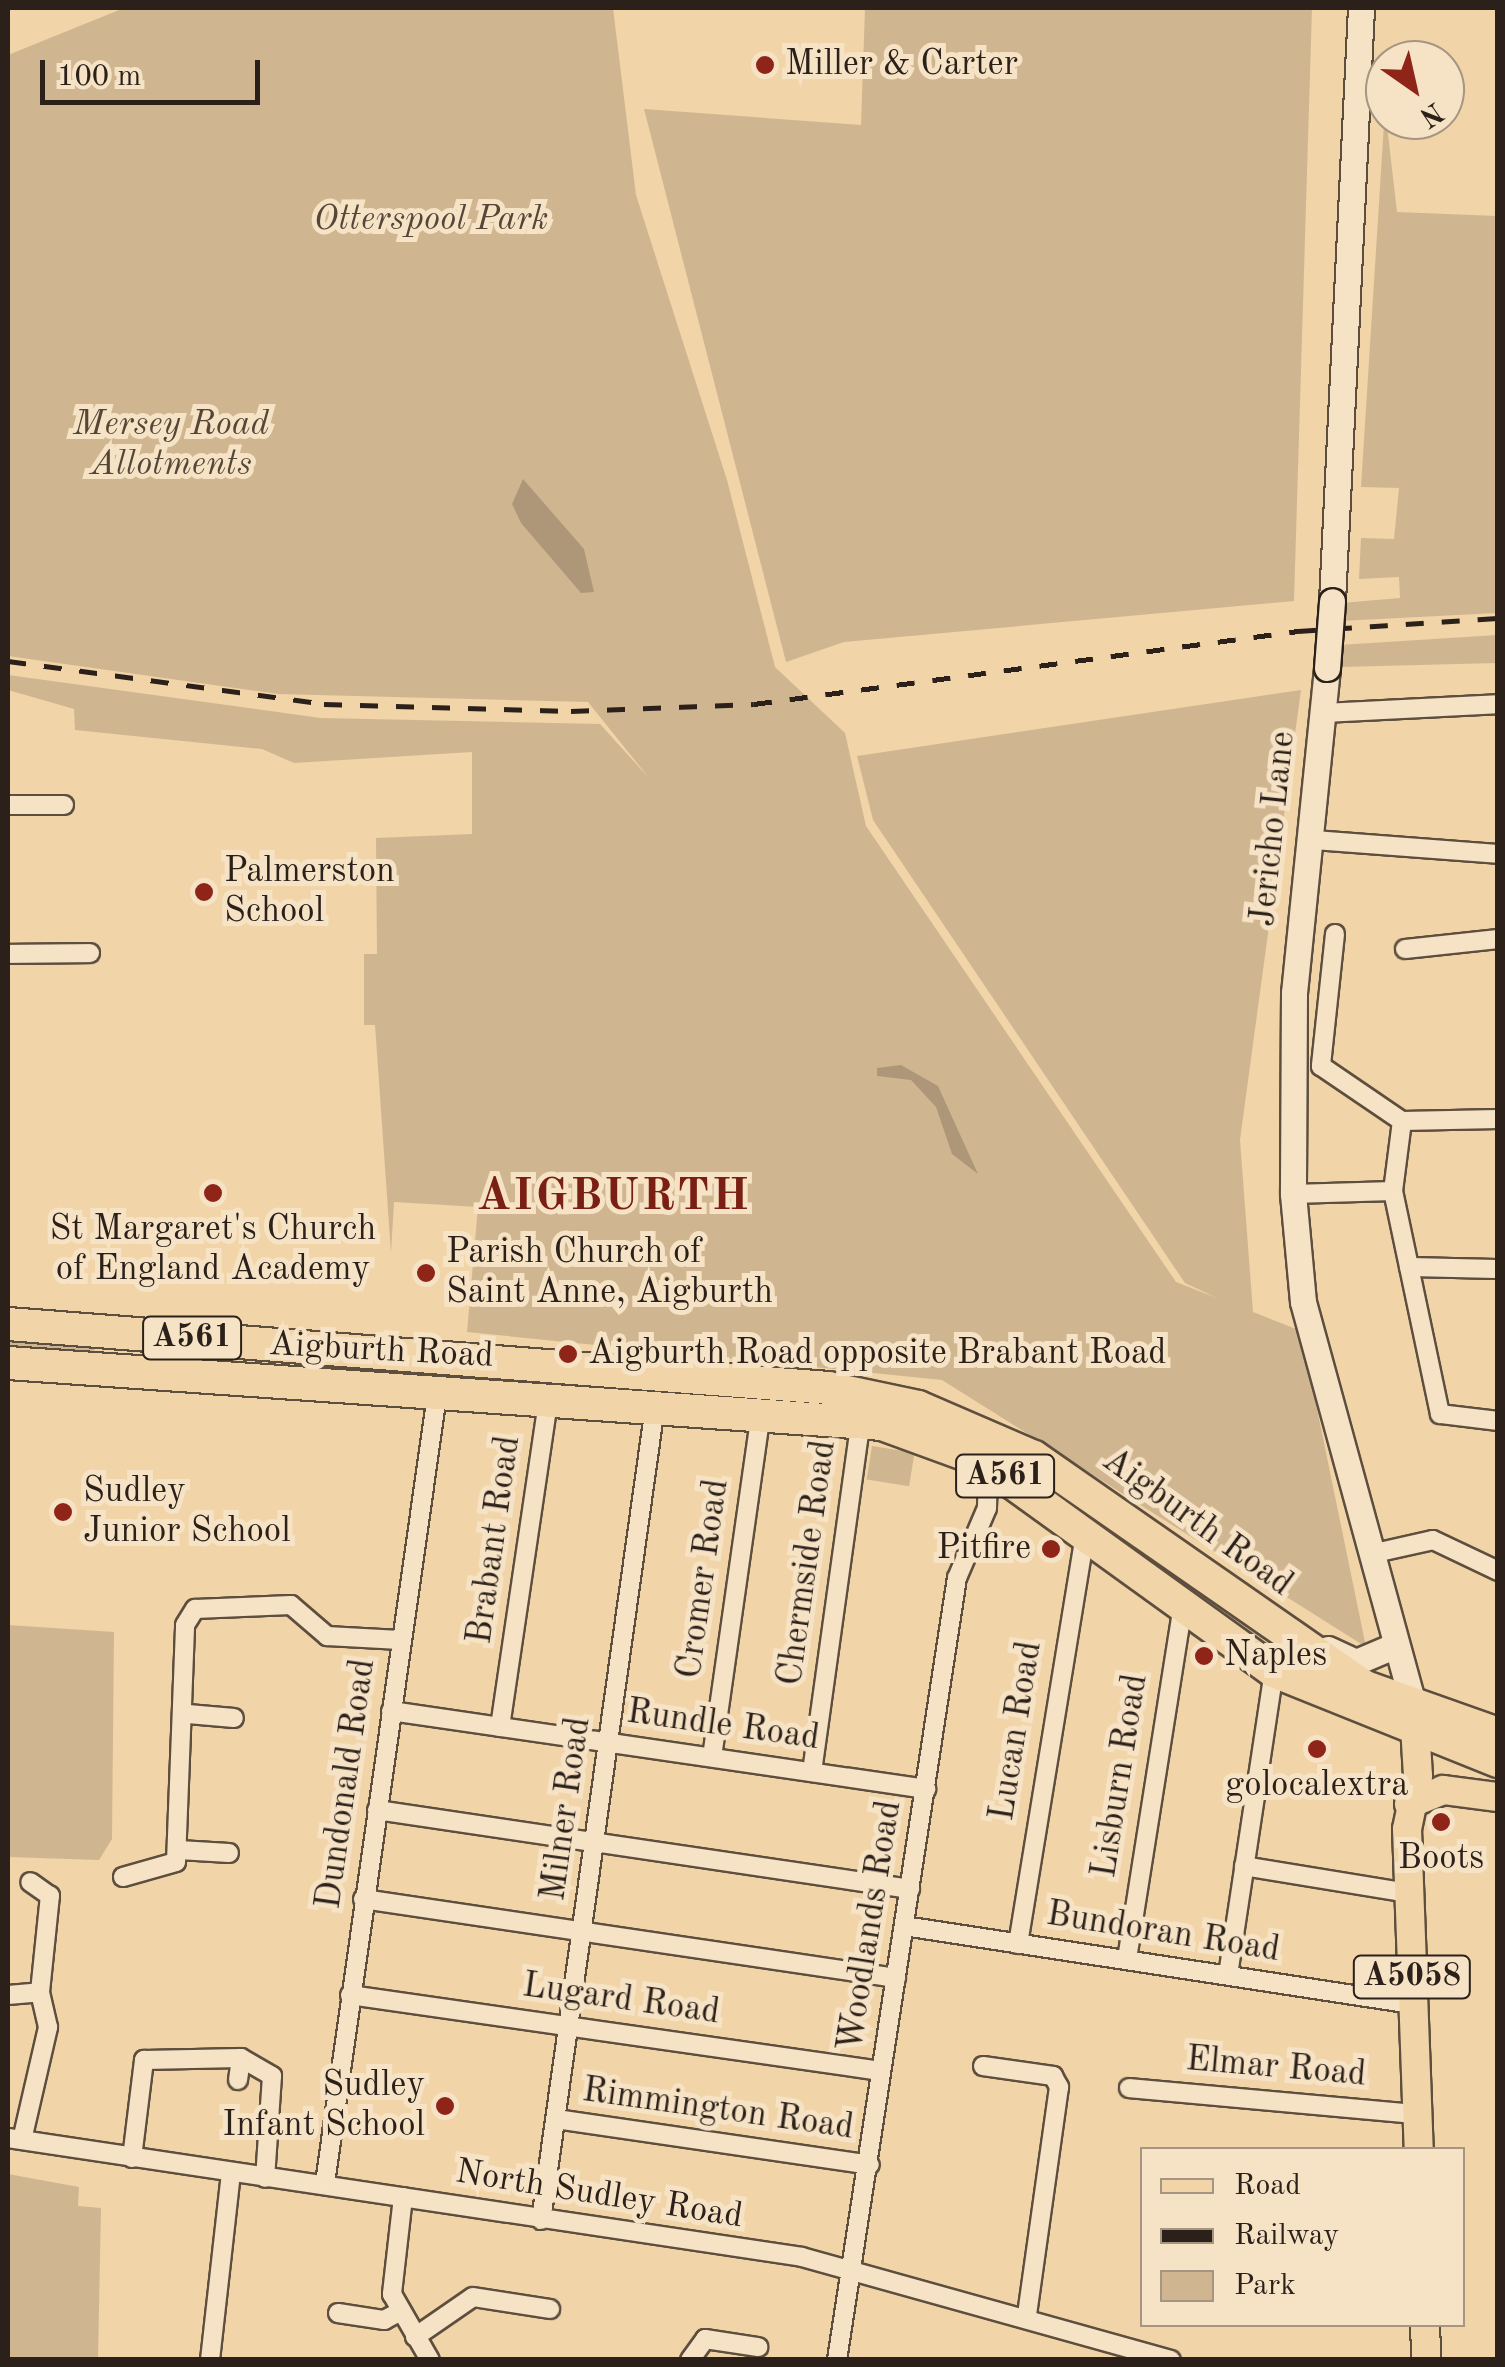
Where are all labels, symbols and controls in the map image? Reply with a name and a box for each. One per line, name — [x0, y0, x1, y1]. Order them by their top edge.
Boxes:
scale bar — [45, 40, 265, 102]
north arrow — [1365, 40, 1465, 140]
place label: Miller & Carter — [785, 44, 1018, 86]
marker: Miller & Carter — [754, 54, 776, 76]
text: 100 m — [57, 62, 141, 92]
text: N — [1414, 96, 1447, 131]
park label: Otterspool Park — [314, 199, 548, 241]
park label: Mersey Road Allotments — [73, 404, 269, 486]
street label: Jericho Lane — [1243, 729, 1305, 929]
place label: Palmerston School — [224, 851, 395, 933]
marker: Palmerston School — [193, 881, 215, 903]
district label: AIGBURTH — [477, 1171, 751, 1225]
marker: St Margaret's Church of England Academy — [202, 1182, 224, 1204]
place label: St Margaret's Church of England Academy — [50, 1209, 376, 1291]
place label: Parish Church of Saint Anne, Aigburth — [446, 1232, 773, 1314]
marker: Parish Church of Saint Anne, Aigburth — [415, 1262, 437, 1284]
road number: A561 — [142, 1311, 242, 1365]
street label: Aigburth Road — [267, 1324, 495, 1378]
place label: Aigburth Road opposite Brabant Road — [588, 1333, 1167, 1375]
marker: Aigburth Road opposite Brabant Road — [557, 1343, 579, 1365]
street label: Brabant Road — [460, 1433, 530, 1647]
street label: Chermside Road — [770, 1438, 846, 1688]
street label: Aigburth Road — [1094, 1440, 1300, 1606]
road number: A561 — [955, 1449, 1055, 1503]
place label: Sudley Junior School — [83, 1471, 291, 1553]
street label: Cromer Road — [669, 1476, 739, 1682]
marker: Sudley Junior School — [52, 1501, 74, 1523]
place label: Pitfire — [937, 1528, 1031, 1570]
marker: Pitfire — [1040, 1538, 1062, 1560]
place label: Naples — [1224, 1635, 1327, 1677]
street label: Lucan Road — [982, 1638, 1052, 1824]
marker: Naples — [1193, 1645, 1215, 1667]
street label: Dundonald Road — [309, 1656, 385, 1912]
street label: Lisburn Road — [1084, 1671, 1158, 1881]
street label: Rundle Road — [624, 1692, 822, 1760]
street label: Milner Road — [533, 1714, 601, 1904]
marker: golocalextra — [1306, 1738, 1328, 1760]
place label: golocalextra — [1225, 1765, 1409, 1807]
street label: Woodlands Road — [830, 1797, 912, 2055]
marker: Boots — [1430, 1811, 1452, 1833]
place label: Boots — [1398, 1838, 1484, 1880]
street label: Bundoran Road — [1043, 1894, 1283, 1972]
road number: A5058 — [1352, 1950, 1472, 2004]
street label: Lugard Road — [520, 1965, 722, 2035]
street label: Elmar Road — [1184, 2039, 1368, 2097]
place label: Sudley Infant School — [222, 2065, 425, 2147]
street label: Rimmington Road — [580, 2070, 856, 2150]
marker: Sudley Infant School — [434, 2095, 456, 2117]
legend — [1140, 2147, 1465, 2327]
street label: North Sudley Road — [452, 2152, 746, 2238]
text: Road — [1234, 2171, 1301, 2201]
text: Railway — [1234, 2221, 1339, 2251]
text: Park — [1234, 2271, 1296, 2301]

